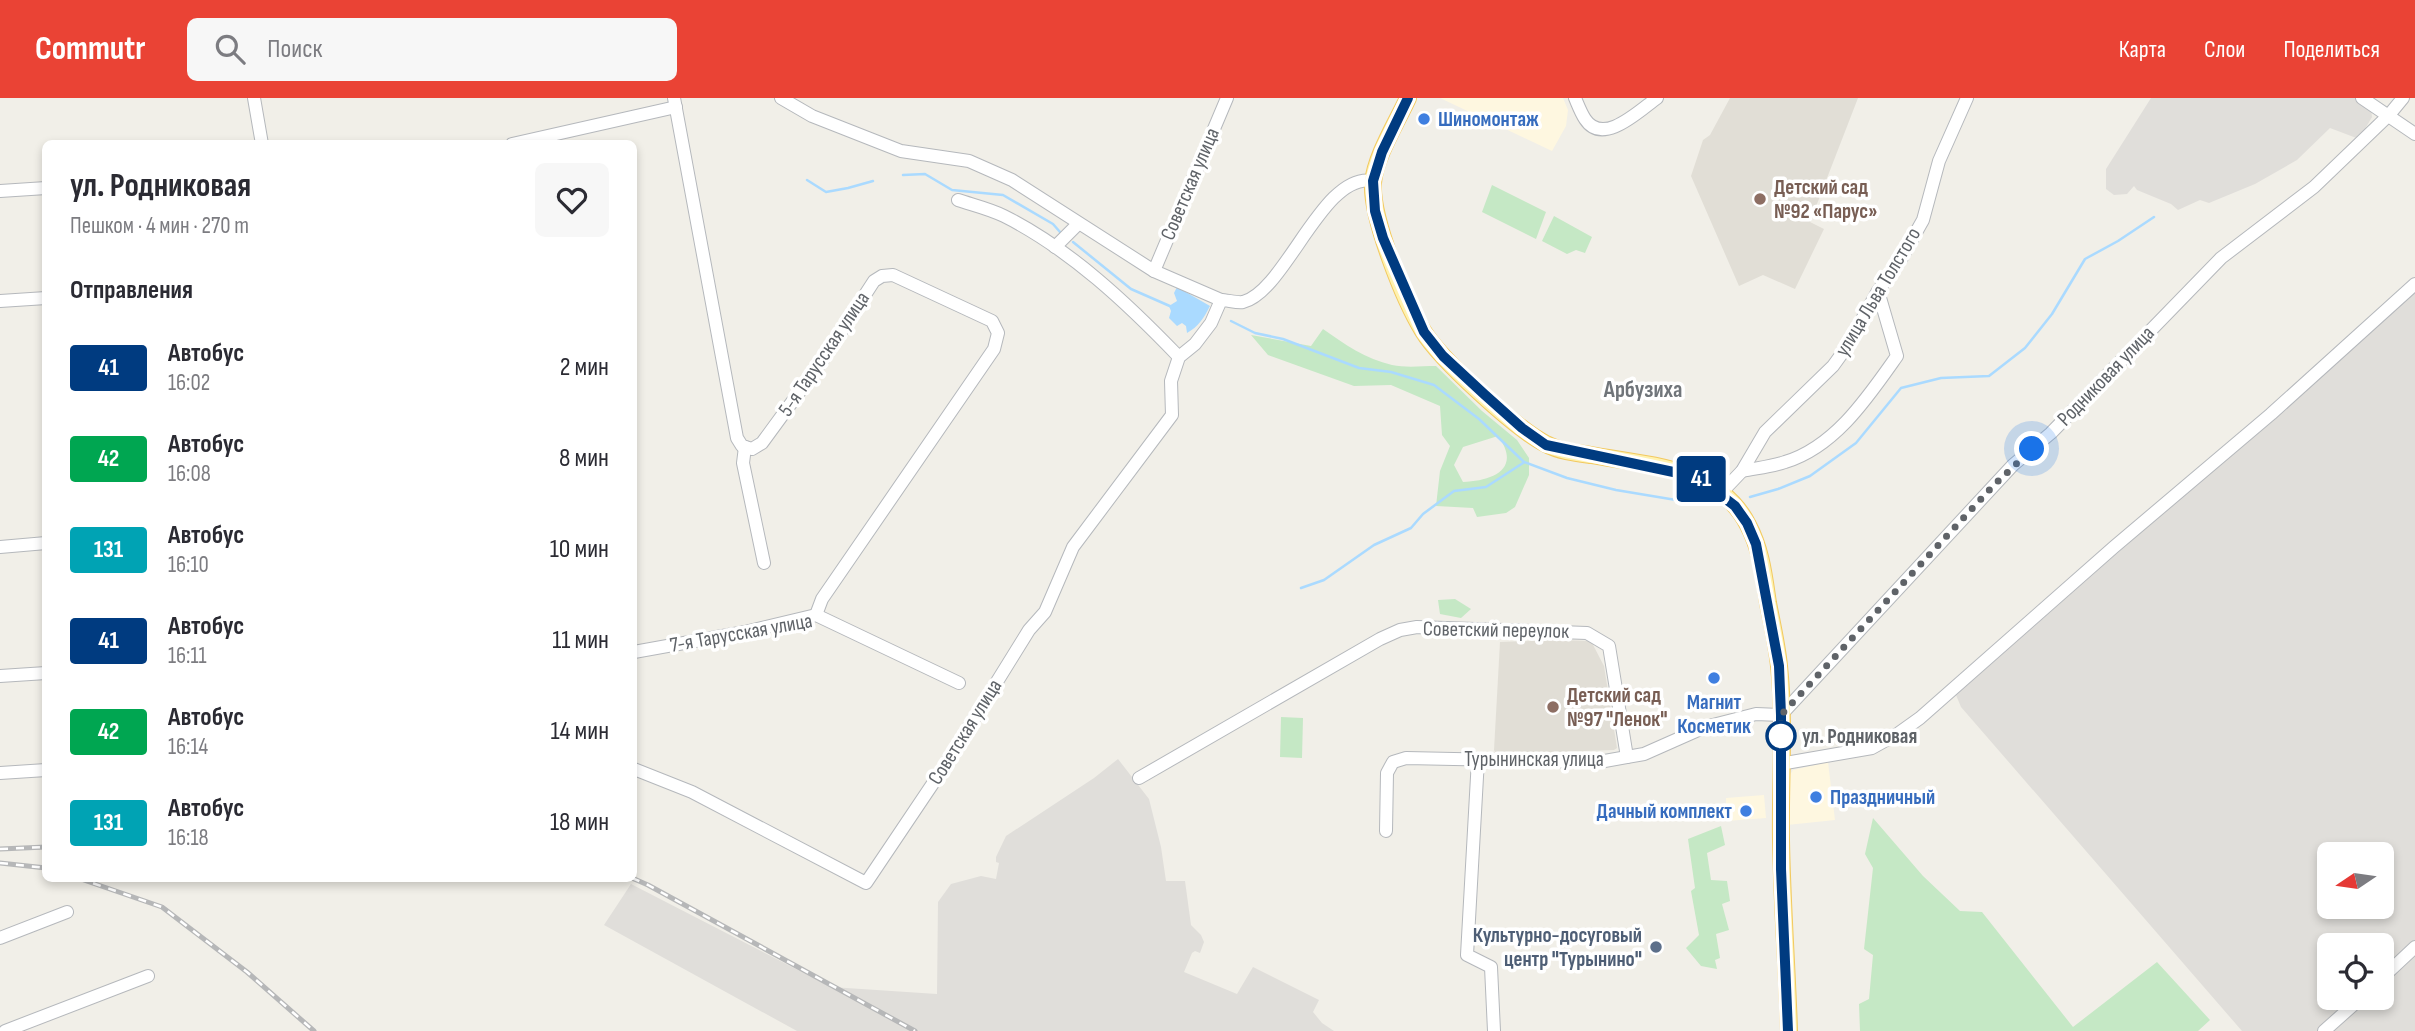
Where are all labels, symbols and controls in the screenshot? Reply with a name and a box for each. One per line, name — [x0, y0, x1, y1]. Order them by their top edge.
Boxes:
search box — [187, 18, 677, 81]
text: Commutr — [35, 29, 145, 69]
icon: search — [211, 30, 249, 68]
text: Поиск — [267, 34, 322, 65]
text: Карта — [2119, 35, 2166, 64]
text: Слои — [2204, 35, 2245, 64]
text: Поделиться — [2283, 35, 2380, 64]
place label: Шиномонтаж — [1438, 107, 1539, 132]
marker: Шиномонтаж — [1416, 111, 1432, 127]
street label: Советская улица — [1155, 124, 1225, 244]
button: heart — [535, 163, 609, 237]
text: ул. Родниковая — [70, 166, 251, 206]
place label: Детский сад №92 «Парус» — [1774, 175, 1877, 224]
marker: Детский сад №92 «Парус» — [1752, 191, 1768, 207]
text: Пешком · 4 мин · 270 m — [70, 212, 249, 240]
street label: улица Льва Толстого — [1830, 223, 1926, 361]
text: Отправления — [70, 275, 193, 306]
street label: 5-я Тарусская улица — [773, 287, 875, 421]
street label: Родниковая улица — [2052, 321, 2160, 431]
text: Автобус — [168, 338, 244, 369]
text: 2 мин — [560, 352, 609, 383]
text: 41 — [98, 353, 119, 382]
text: 16:02 — [168, 369, 210, 397]
district label: Арбузиха — [1603, 376, 1682, 404]
text: Автобус — [168, 429, 244, 460]
your location — [2014, 431, 2049, 466]
text: 8 мин — [559, 443, 609, 474]
text: 42 — [98, 444, 119, 473]
line badge: 41 — [1670, 456, 1732, 502]
text: 16:08 — [168, 460, 211, 488]
text: 41 — [1691, 464, 1711, 493]
text: Автобус — [168, 520, 244, 551]
text: 10 мин — [550, 534, 609, 565]
text: 131 — [94, 535, 123, 564]
text: 16:10 — [168, 551, 209, 579]
street label: 7-я Тарусская улица — [668, 608, 814, 658]
text: Автобус — [168, 611, 244, 642]
street label: Советский переулок — [1423, 616, 1569, 644]
text: 11 мин — [552, 625, 609, 656]
text: 41 — [98, 626, 119, 655]
text: 16:11 — [168, 642, 207, 670]
marker: Магнит Косметик — [1706, 670, 1722, 686]
street label: Советская улица — [923, 675, 1007, 789]
place label: Детский сад №97 "Ленок" — [1567, 683, 1667, 732]
place label: Магнит Косметик — [1677, 690, 1751, 739]
marker: Детский сад №97 "Ленок" — [1545, 699, 1561, 715]
text: Автобус — [168, 702, 244, 733]
text: 14 мин — [550, 716, 609, 747]
text: 42 — [98, 717, 119, 746]
marker: ул. Родниковая — [1766, 721, 1796, 751]
place label: ул. Родниковая — [1802, 724, 1917, 749]
text: 16:14 — [168, 733, 208, 761]
street label: Турынинская улица — [1464, 747, 1604, 772]
place label: Праздничный — [1830, 785, 1935, 810]
marker: Праздничный — [1808, 789, 1824, 805]
text: Автобус — [168, 793, 244, 824]
place label: Дачный комплект — [1596, 799, 1732, 824]
marker: Дачный комплект — [1738, 803, 1754, 819]
text: 18 мин — [550, 807, 609, 838]
text: 131 — [94, 808, 123, 837]
text: 16:18 — [168, 824, 209, 852]
north arrow — [2317, 842, 2394, 919]
map controls — [2317, 842, 2394, 1010]
place label: Культурно-досуговый центр "Турынино" — [1473, 923, 1642, 972]
button: locate — [2317, 933, 2394, 1010]
marker: Культурно-досуговый центр "Турынино" — [1648, 939, 1664, 955]

